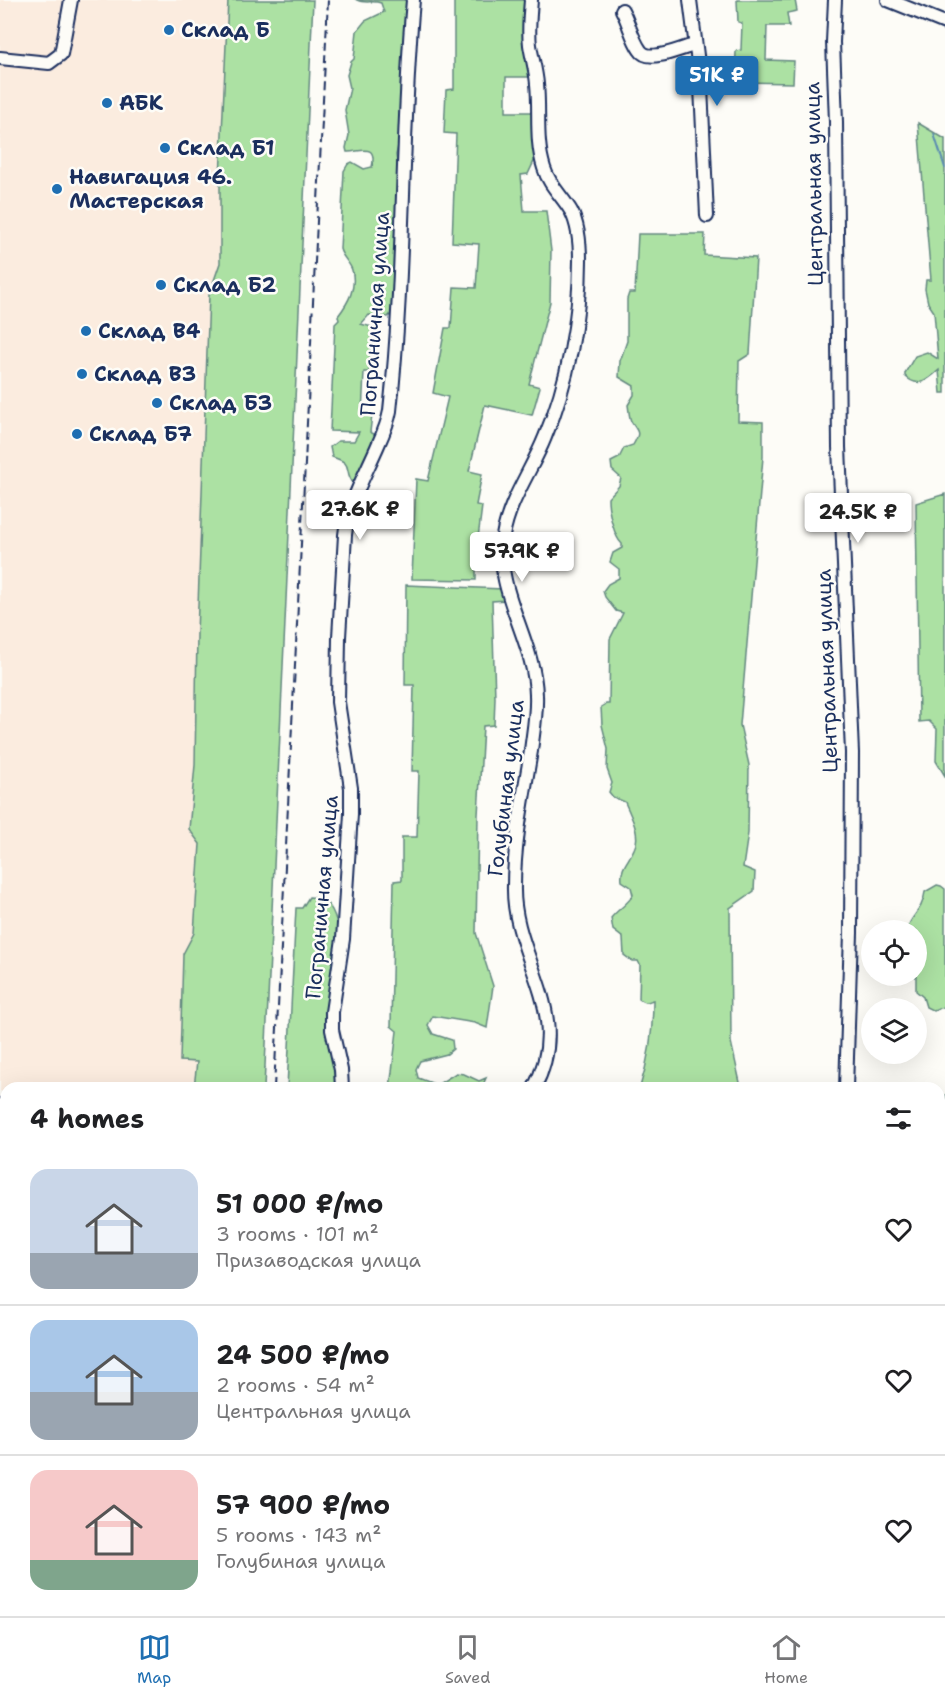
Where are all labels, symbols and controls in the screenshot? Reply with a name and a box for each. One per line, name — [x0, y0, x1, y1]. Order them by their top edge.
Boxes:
place label: Склад Б — [181, 16, 270, 44]
marker: Склад Б — [162, 23, 176, 37]
pin: 51K ₽ — [675, 56, 759, 107]
text: 51K ₽ — [689, 62, 745, 88]
street label: Центральная улица — [798, 82, 830, 286]
place label: АБК — [119, 89, 164, 117]
marker: АБК — [100, 96, 114, 110]
place label: Склад Б1 — [177, 134, 275, 162]
marker: Склад Б1 — [158, 141, 172, 155]
place label: Навигация 46. Мастерская — [69, 163, 232, 215]
marker: Навигация 46. Мастерская — [50, 182, 64, 196]
street label: Пограничная улица — [354, 211, 396, 417]
place label: Склад Б2 — [173, 271, 276, 299]
marker: Склад Б2 — [154, 278, 168, 292]
place label: Склад В4 — [98, 317, 201, 345]
marker: Склад В4 — [79, 324, 93, 338]
place label: Склад В3 — [94, 360, 196, 388]
marker: Склад В3 — [75, 367, 89, 381]
place label: Склад Б3 — [169, 389, 272, 417]
marker: Склад Б3 — [150, 396, 164, 410]
place label: Склад Б7 — [89, 420, 192, 448]
marker: Склад Б7 — [70, 427, 84, 441]
pin: 27.6K ₽ — [305, 490, 415, 541]
pin: 24.5K ₽ — [803, 493, 913, 544]
text: 27.6K ₽ — [320, 496, 400, 522]
text: 24.5K ₽ — [819, 499, 897, 525]
pin: 57.9K ₽ — [467, 532, 577, 583]
text: 57.9K ₽ — [484, 538, 560, 564]
street label: Центральная улица — [809, 568, 845, 774]
street label: Голубиная улица — [481, 698, 531, 878]
street label: Пограничная улица — [299, 794, 345, 1000]
map controls — [861, 920, 927, 1064]
button: locate — [861, 920, 927, 986]
button: layers — [861, 998, 927, 1064]
text: 4 homes — [30, 1101, 144, 1136]
icon: filters — [882, 1102, 915, 1135]
text: 51 000 ₽/mo — [216, 1186, 383, 1221]
icon: home — [78, 1193, 150, 1265]
icon: heart — [882, 1213, 915, 1246]
text: 3 rooms · 101 m² — [216, 1221, 379, 1247]
text: Призаводская улица — [216, 1247, 421, 1273]
text: 24 500 ₽/mo — [216, 1337, 390, 1372]
icon: home — [78, 1344, 150, 1416]
icon: heart — [882, 1364, 915, 1397]
text: 2 rooms · 54 m² — [216, 1372, 375, 1398]
text: Центральная улица — [216, 1398, 411, 1424]
text: 57 900 ₽/mo — [216, 1487, 390, 1522]
icon: home — [78, 1494, 150, 1566]
icon: heart — [882, 1514, 915, 1547]
text: 5 rooms · 143 m² — [216, 1522, 381, 1548]
text: Голубиная улица — [216, 1548, 385, 1574]
tab: Map — [137, 1631, 171, 1688]
tab: Saved — [445, 1631, 490, 1688]
tab: Home — [764, 1631, 808, 1688]

